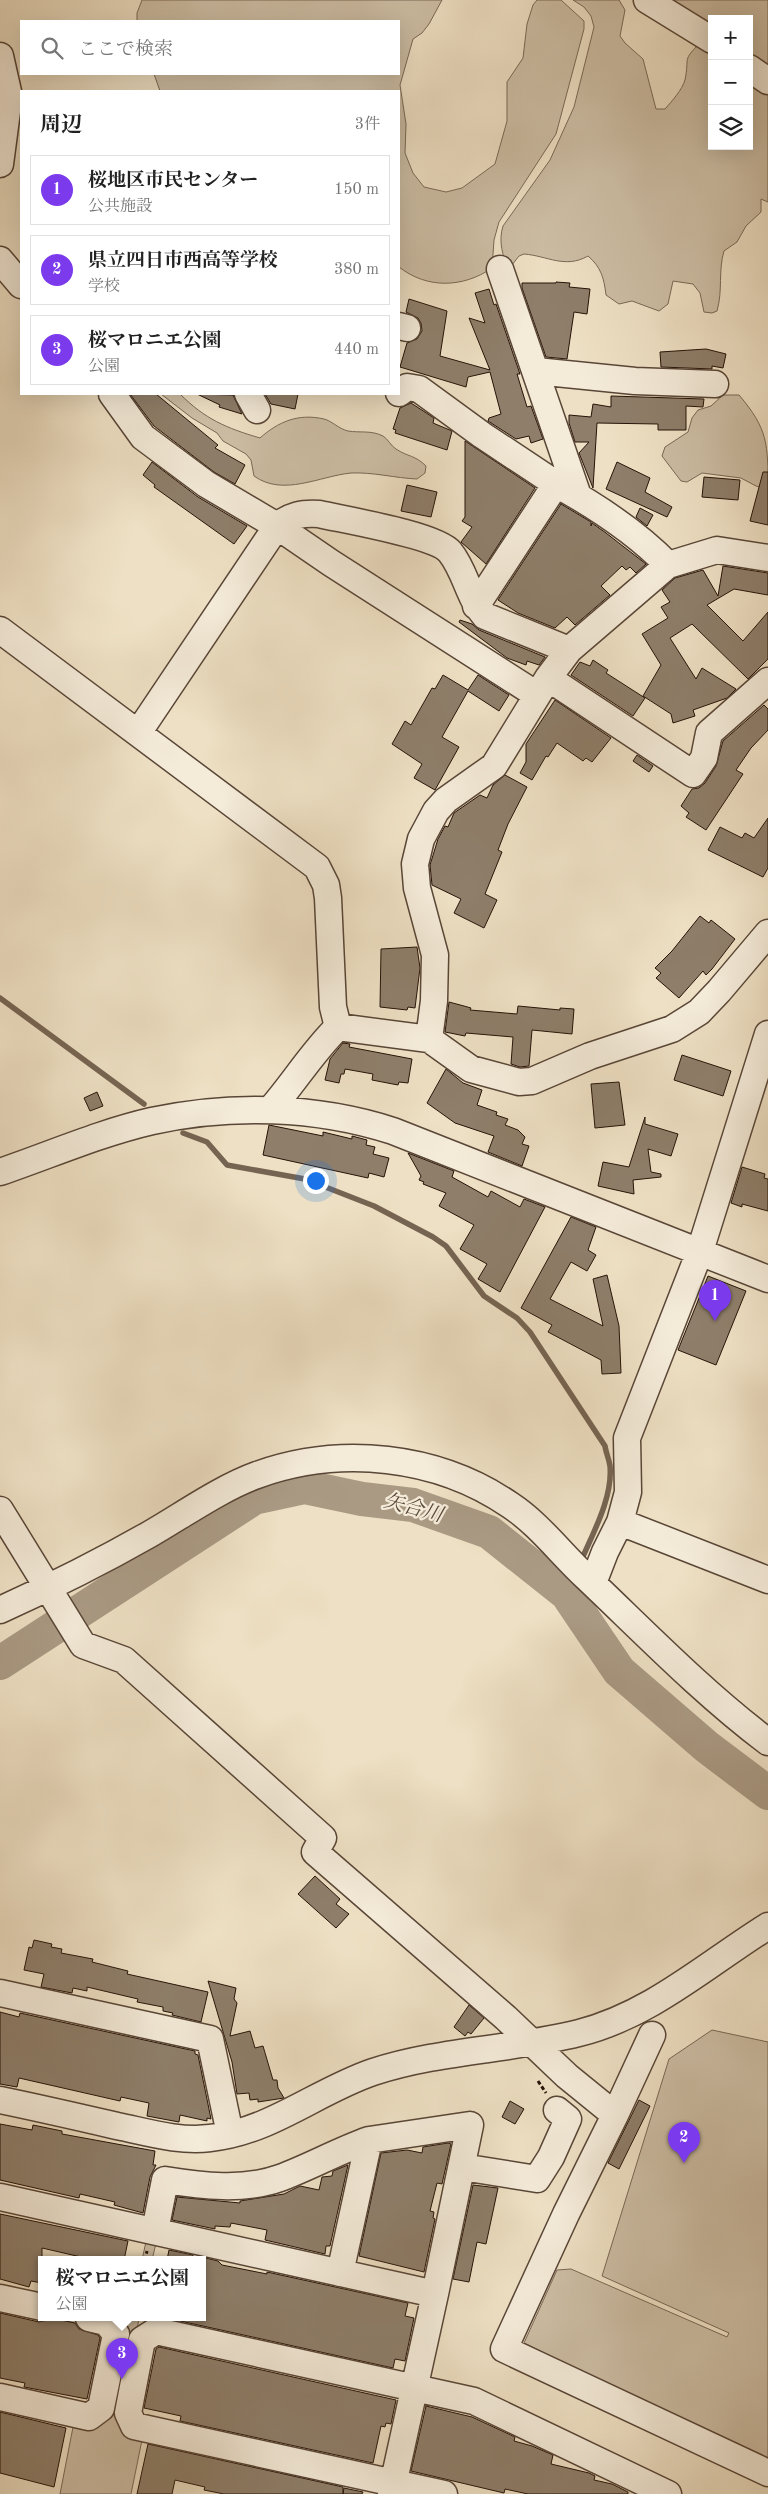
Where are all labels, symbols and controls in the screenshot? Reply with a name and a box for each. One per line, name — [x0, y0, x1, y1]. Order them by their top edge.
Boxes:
map controls — [708, 15, 753, 150]
button: + — [708, 15, 753, 60]
search box — [20, 20, 400, 75]
icon: search — [38, 34, 66, 62]
text: ここで検索 — [78, 41, 173, 60]
button: − — [708, 60, 753, 105]
button: layers — [708, 105, 753, 150]
text: 周辺 — [40, 115, 82, 136]
text: 3件 — [355, 117, 380, 133]
text: 桜地区市民センター — [88, 172, 258, 191]
text: 1 — [52, 182, 62, 198]
text: 150 m — [334, 182, 379, 198]
text: 公共施設 — [88, 199, 152, 215]
text: 県立四日市西高等学校 — [88, 252, 278, 271]
text: 2 — [52, 262, 62, 278]
text: 380 m — [334, 262, 379, 278]
text: 学校 — [88, 279, 120, 295]
text: 桜マロニエ公園 — [88, 332, 221, 351]
text: 3 — [52, 342, 62, 358]
text: 440 m — [334, 342, 379, 358]
text: 公園 — [88, 359, 120, 375]
your location — [303, 1168, 329, 1194]
pin: 1 — [699, 1280, 731, 1321]
water label: 矢合川 — [381, 1490, 447, 1527]
pin: 2 — [668, 2122, 700, 2163]
popup — [38, 2256, 206, 2321]
text: 桜マロニエ公園 — [55, 2270, 189, 2289]
text: 公園 — [55, 2297, 88, 2313]
pin: 3 — [106, 2338, 138, 2379]

